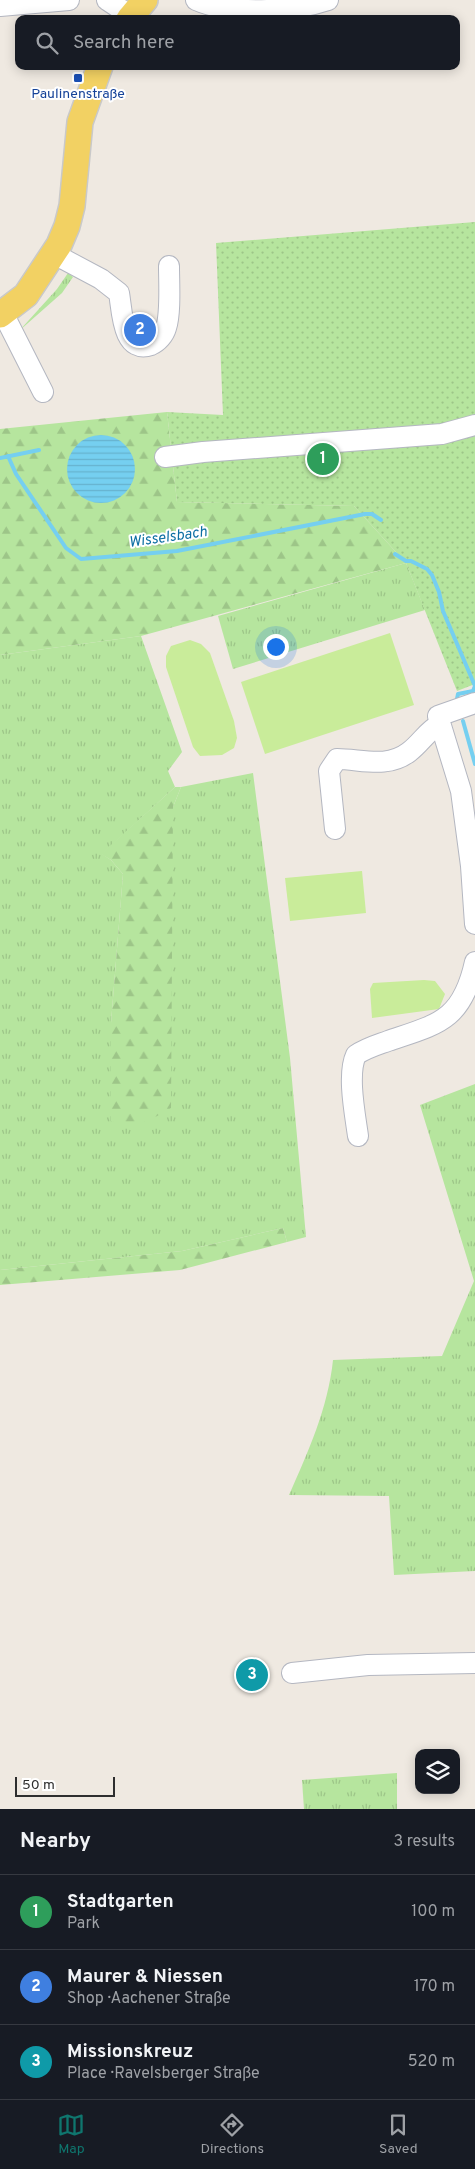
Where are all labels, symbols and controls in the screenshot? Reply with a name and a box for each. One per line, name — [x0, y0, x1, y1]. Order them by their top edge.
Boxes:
search box — [15, 15, 460, 70]
icon: search — [33, 29, 61, 57]
text: Search here — [73, 31, 175, 55]
marker: Paulinenstraße — [72, 72, 84, 84]
place label: Paulinenstraße — [31, 86, 125, 103]
pin: 2 — [124, 311, 156, 349]
pin: 1 — [307, 440, 339, 478]
water label: Wisselsbach — [128, 523, 208, 553]
your location — [263, 634, 289, 660]
pin: 3 — [236, 1656, 268, 1694]
map controls — [415, 1749, 460, 1794]
button: layers — [415, 1749, 460, 1794]
scale bar — [15, 1774, 115, 1797]
text: 50 m — [22, 1777, 55, 1794]
text: Nearby — [20, 1828, 91, 1855]
text: 3 results — [393, 1832, 455, 1852]
text: Stadtgarten — [67, 1890, 174, 1914]
text: 1 — [33, 1902, 39, 1922]
text: 100 m — [411, 1902, 455, 1922]
text: Park — [67, 1914, 100, 1934]
text: Maurer & Niessen — [67, 1965, 223, 1989]
text: 2 — [31, 1977, 41, 1997]
text: 170 m — [414, 1977, 455, 1997]
text: Shop · Aachener Straße — [67, 1989, 231, 2009]
text: Missionskreuz — [67, 2040, 193, 2064]
text: 3 — [31, 2052, 41, 2072]
text: 520 m — [408, 2052, 455, 2072]
text: Place · Ravelsberger Straße — [67, 2064, 260, 2084]
tab: Map — [57, 2111, 85, 2158]
tab: Directions — [200, 2111, 264, 2158]
tab: Saved — [379, 2111, 418, 2158]

